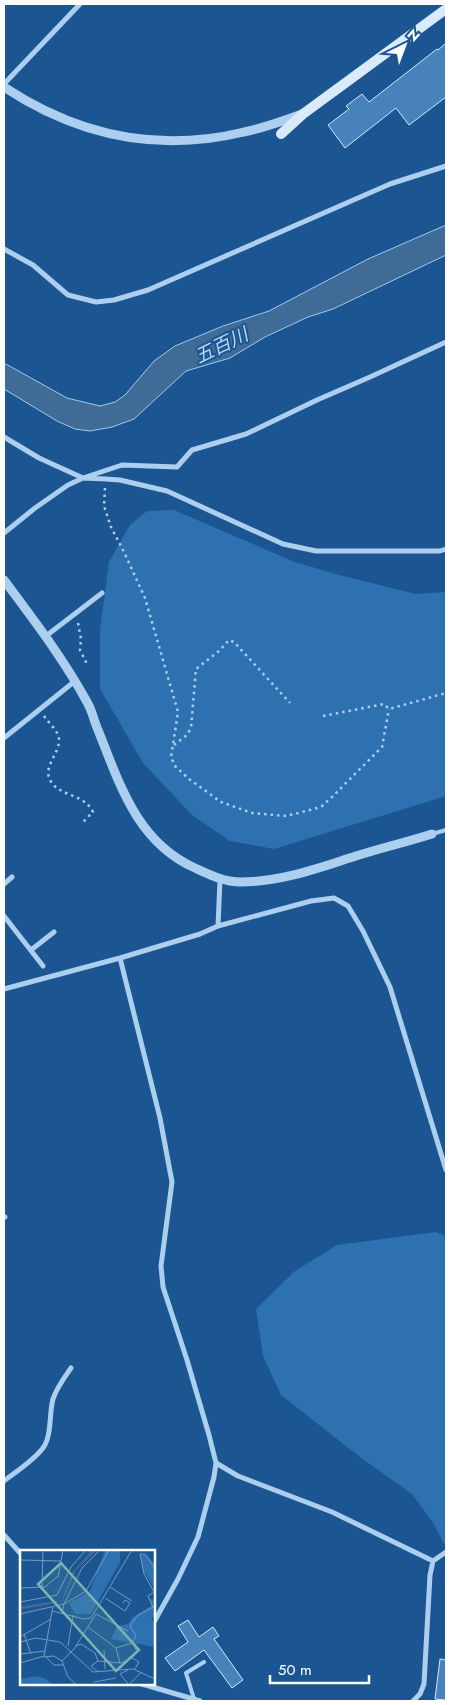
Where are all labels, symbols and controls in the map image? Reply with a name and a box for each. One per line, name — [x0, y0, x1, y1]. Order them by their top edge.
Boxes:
north arrow — [380, 20, 430, 70]
text: N — [403, 24, 425, 46]
water label: 五百川 — [190, 320, 255, 370]
inset map — [20, 1550, 155, 1685]
scale bar — [270, 1652, 369, 1684]
text: 50 m — [278, 1659, 312, 1681]

